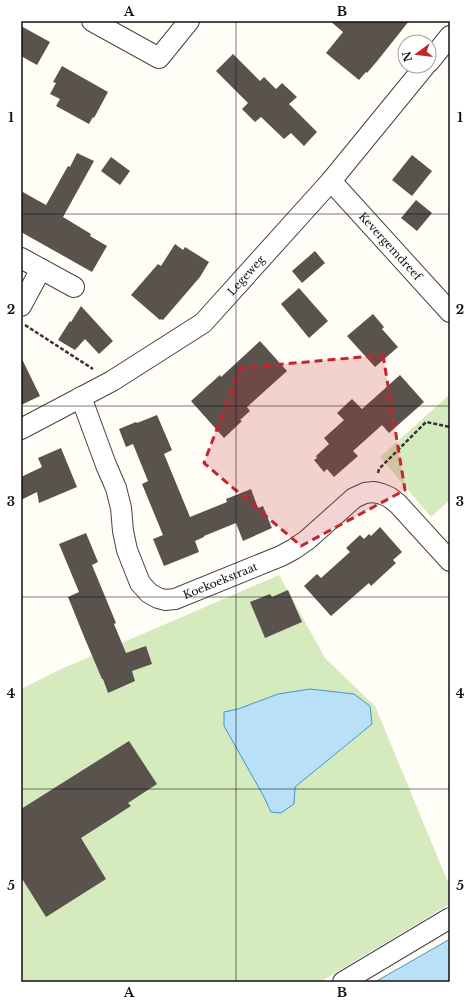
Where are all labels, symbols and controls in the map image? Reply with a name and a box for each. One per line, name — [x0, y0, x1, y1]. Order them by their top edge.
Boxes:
text: A — [123, 3, 135, 20]
text: B — [337, 3, 347, 20]
north arrow — [397, 34, 437, 74]
text: N — [399, 49, 415, 63]
text: 1 — [8, 109, 14, 126]
text: 1 — [457, 109, 463, 126]
street label: Kevergemdreef — [356, 209, 426, 284]
street label: Legeweg — [224, 252, 268, 298]
text: 2 — [7, 301, 15, 318]
text: 2 — [456, 301, 464, 318]
text: 3 — [7, 493, 15, 510]
text: 3 — [456, 493, 464, 510]
street label: Koekoekstraat — [181, 559, 260, 602]
text: 4 — [7, 685, 16, 702]
text: 4 — [456, 685, 465, 702]
text: 5 — [7, 877, 15, 894]
text: 5 — [456, 877, 464, 894]
text: A — [123, 984, 135, 1001]
text: B — [337, 984, 347, 1001]

